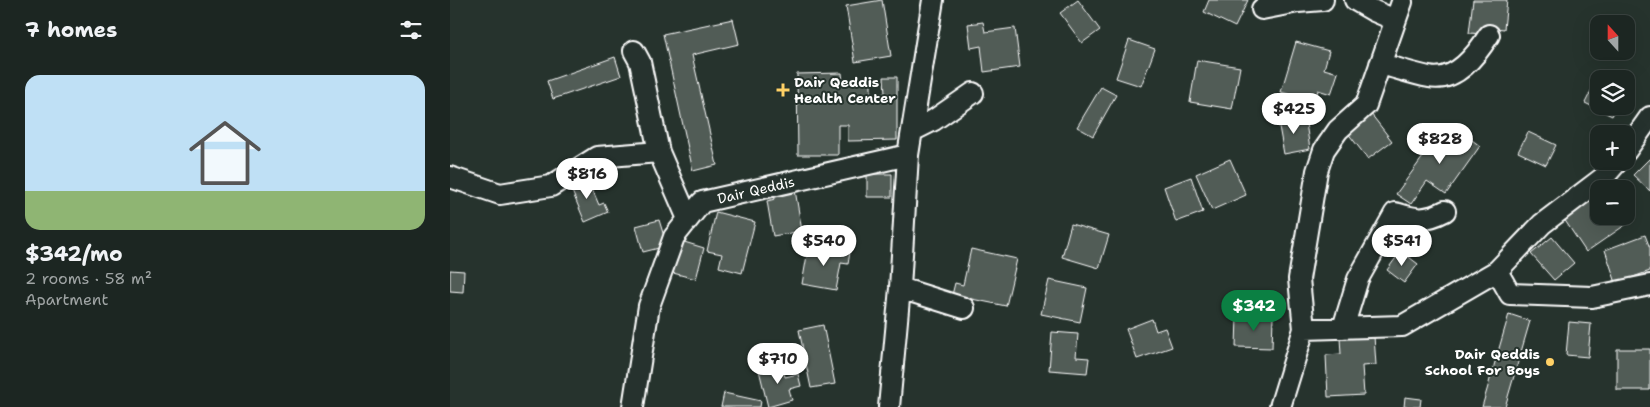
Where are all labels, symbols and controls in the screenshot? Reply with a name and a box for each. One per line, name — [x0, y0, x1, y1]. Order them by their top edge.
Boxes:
north arrow — [1590, 15, 1635, 60]
map controls — [1590, 15, 1635, 225]
text: 7 homes — [25, 16, 117, 44]
icon: filters — [397, 16, 425, 44]
button: layers — [1590, 70, 1635, 115]
place label: Dair Qeddis Health Center — [794, 73, 896, 107]
marker: Dair Qeddis Health Center — [776, 83, 790, 97]
pin: $425 — [1264, 92, 1324, 135]
text: $425 — [1273, 98, 1315, 119]
icon: home — [180, 108, 270, 198]
pin: $828 — [1410, 122, 1470, 165]
button: + — [1590, 125, 1635, 170]
text: $828 — [1418, 128, 1462, 149]
pin: $816 — [557, 158, 617, 200]
text: $816 — [567, 163, 607, 184]
street label: Dair Qeddis — [716, 172, 796, 208]
button: − — [1590, 180, 1635, 225]
pin: $540 — [794, 224, 854, 267]
pin: $541 — [1372, 224, 1432, 267]
text: $540 — [802, 230, 846, 251]
text: $541 — [1383, 230, 1421, 251]
text: $342/mo — [25, 240, 123, 268]
text: 2 rooms · 58 m² — [25, 268, 152, 289]
text: Apartment — [25, 289, 108, 310]
pin: $342 — [1224, 290, 1284, 332]
text: $342 — [1232, 295, 1276, 316]
pin: $710 — [748, 342, 808, 385]
place label: Dair Qeddis School For Boys — [1425, 345, 1540, 379]
text: $710 — [758, 348, 798, 369]
marker: Dair Qeddis School For Boys — [1544, 356, 1556, 368]

